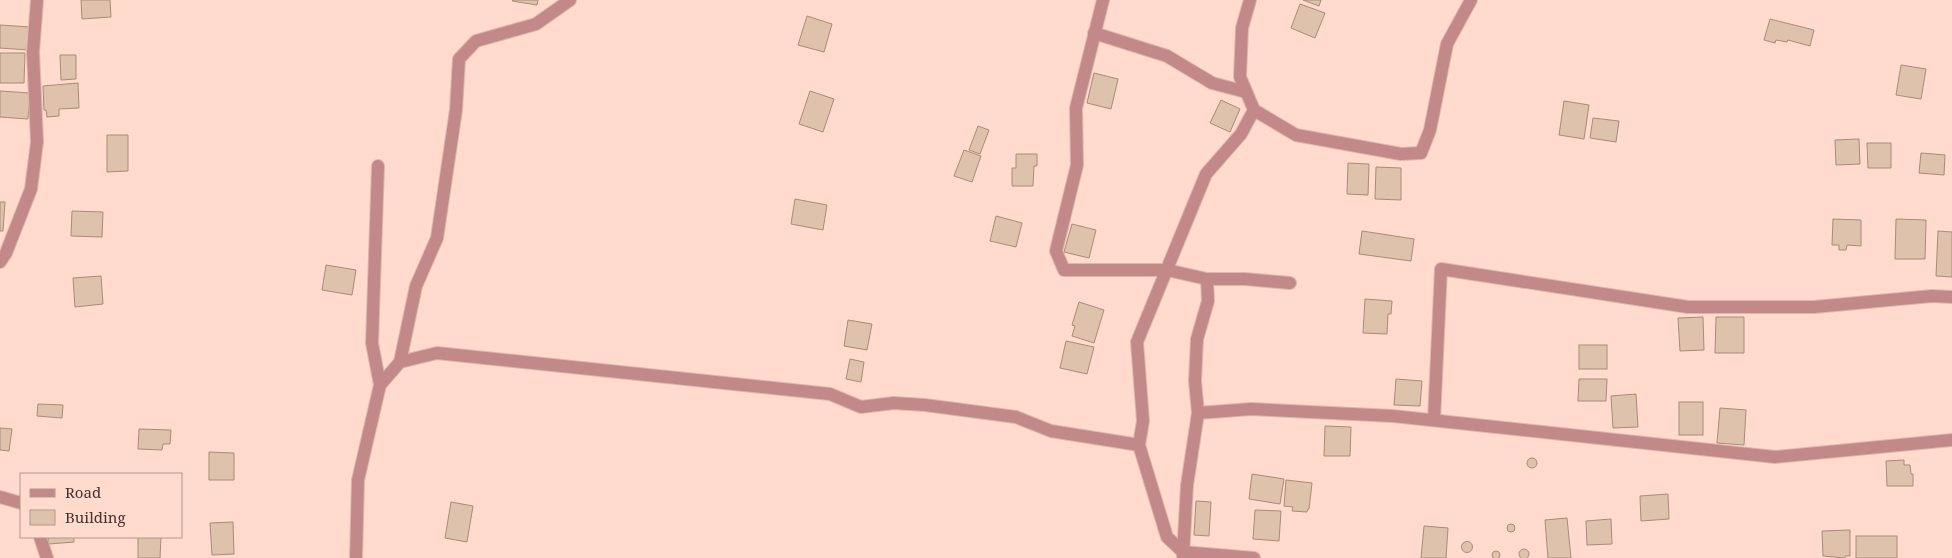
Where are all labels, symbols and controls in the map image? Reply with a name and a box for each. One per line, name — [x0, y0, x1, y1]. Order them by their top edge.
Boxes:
legend — [20, 473, 182, 538]
text: Road — [65, 482, 101, 502]
text: Building — [65, 507, 126, 527]

